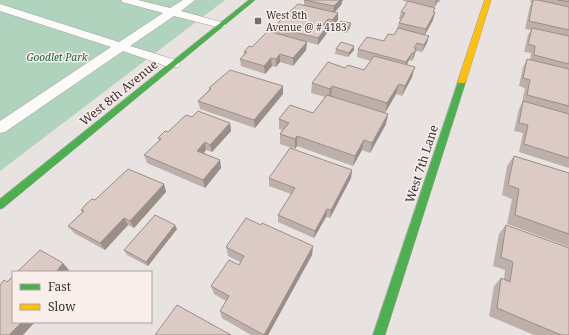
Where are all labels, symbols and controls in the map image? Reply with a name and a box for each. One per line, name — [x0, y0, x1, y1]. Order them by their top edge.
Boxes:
place label: West 8th Avenue @ # 4183 — [266, 8, 347, 34]
marker: West 8th Avenue @ # 4183 — [253, 16, 263, 26]
park label: Goodlet Park — [26, 50, 88, 64]
street label: West 8th Avenue — [76, 56, 161, 129]
street label: West 7th Lane — [401, 123, 442, 205]
legend — [12, 271, 152, 323]
text: Fast — [48, 278, 71, 295]
text: Slow — [48, 298, 76, 315]

